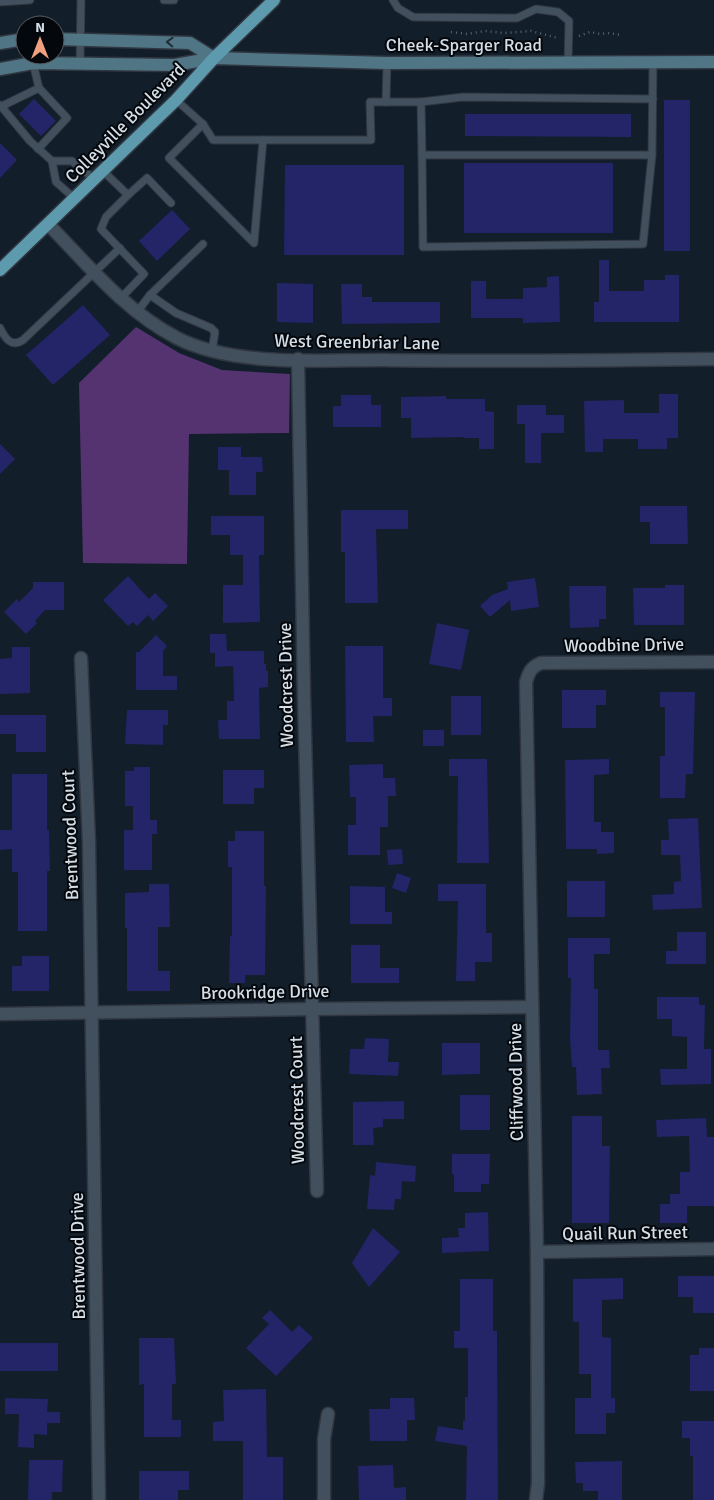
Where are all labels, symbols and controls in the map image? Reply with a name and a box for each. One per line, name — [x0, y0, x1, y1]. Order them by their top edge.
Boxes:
north arrow — [15, 15, 65, 65]
text: N — [35, 19, 45, 36]
street label: Cheek-Sparger Road — [386, 34, 542, 56]
one-way arrow — [166, 37, 174, 47]
street label: Colleyville Boulevard — [60, 58, 190, 188]
street label: West Greenbriar Lane — [274, 330, 440, 354]
street label: Woodcrest Drive — [274, 622, 298, 748]
street label: Woodbine Drive — [564, 633, 684, 657]
street label: Brentwood Court — [57, 769, 83, 901]
street label: Brookridge Drive — [200, 980, 330, 1004]
street label: Cliffwood Drive — [504, 1023, 528, 1141]
street label: Woodcrest Court — [285, 1036, 309, 1164]
street label: Brentwood Drive — [66, 1192, 90, 1320]
street label: Quail Run Street — [562, 1221, 688, 1245]

